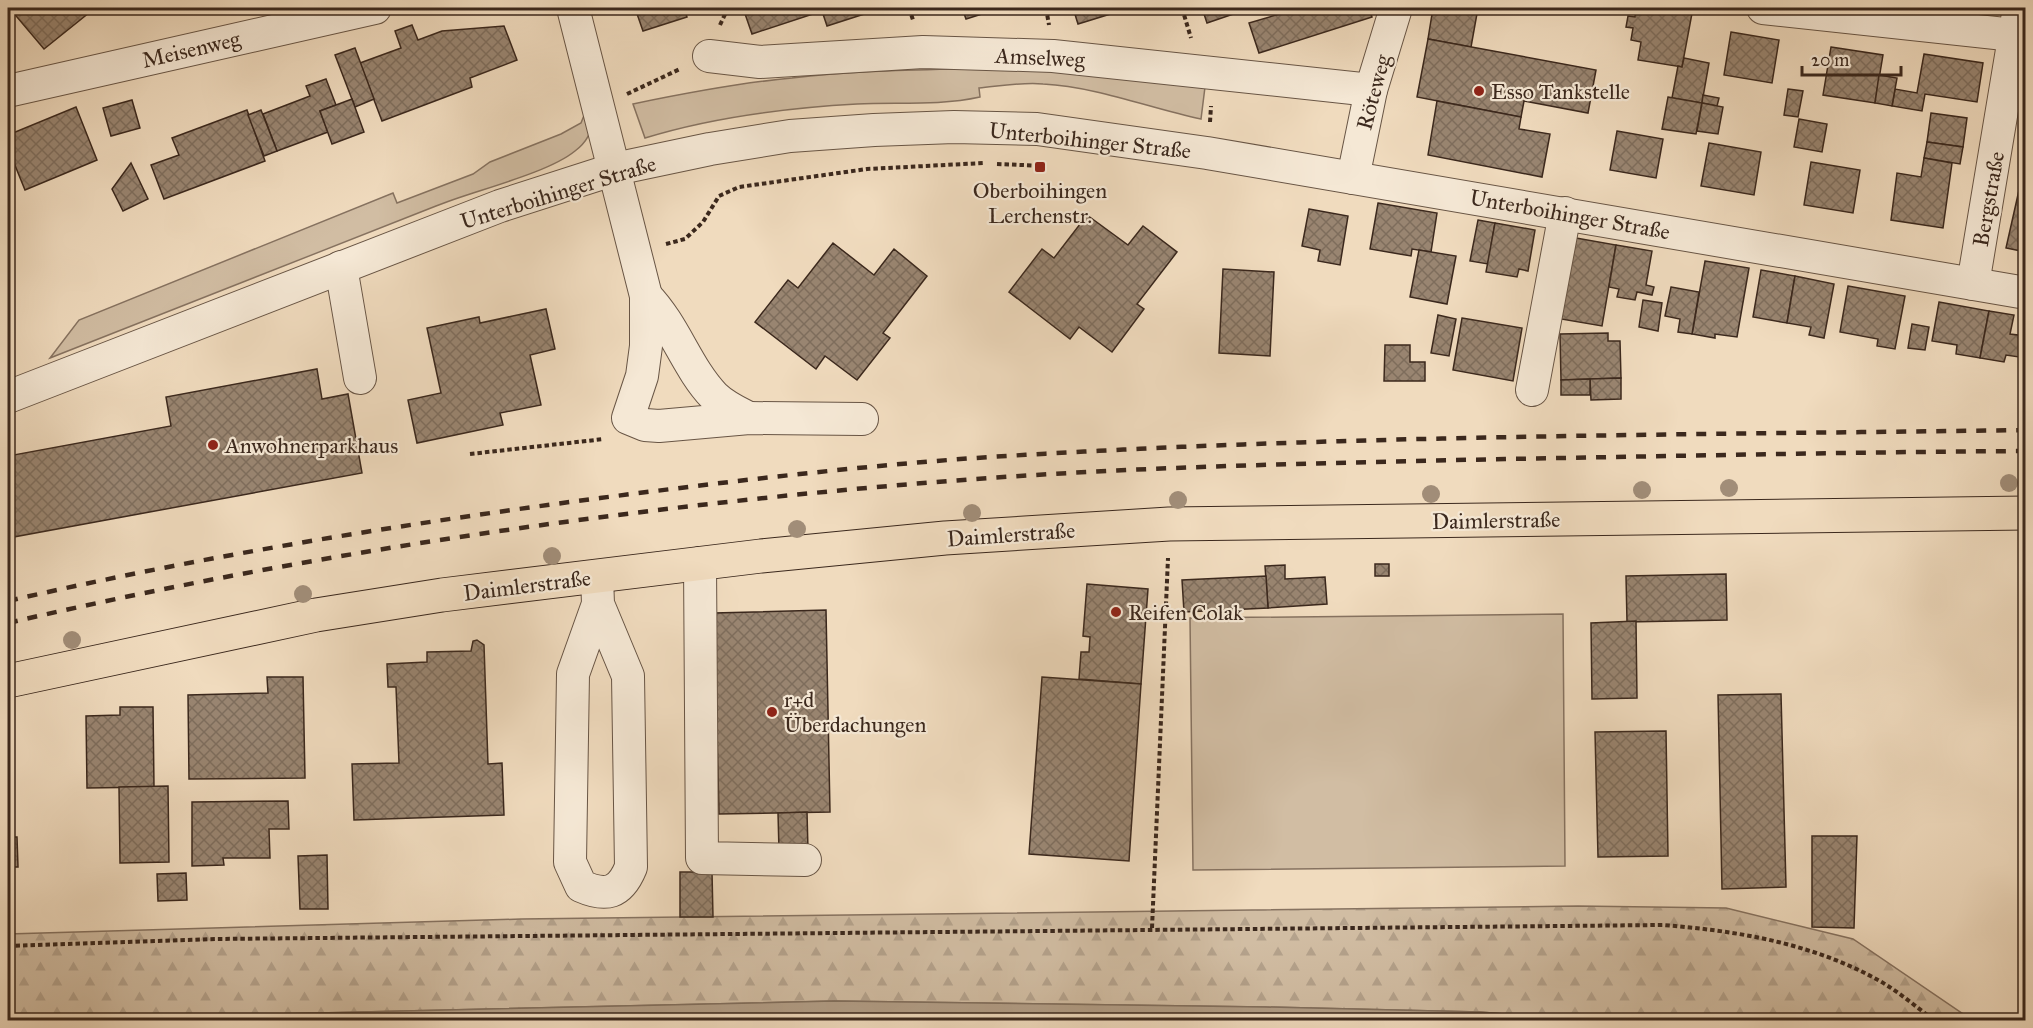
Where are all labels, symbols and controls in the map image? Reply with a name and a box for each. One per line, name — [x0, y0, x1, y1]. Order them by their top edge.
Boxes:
street label: Meisenweg — [139, 25, 244, 74]
scale bar — [1802, 39, 1901, 77]
street label: Amselweg — [993, 42, 1086, 73]
text: 20 m — [1811, 49, 1849, 71]
street label: Röteweg — [1350, 51, 1397, 133]
place label: Esso Tankstelle — [1491, 78, 1630, 105]
marker: Esso Tankstelle — [1472, 84, 1486, 98]
street label: Unterboihinger Straße — [988, 116, 1192, 165]
street label: Bergstraße — [1967, 149, 2010, 249]
street label: Unterboihinger Straße — [457, 150, 659, 235]
marker: Oberboihingen Lerchenstr. — [1033, 160, 1047, 174]
place label: Oberboihingen Lerchenstr. — [973, 177, 1107, 229]
street label: Unterboihinger Straße — [1468, 184, 1672, 245]
place label: Anwohnerparkhaus — [224, 432, 398, 459]
marker: Anwohnerparkhaus — [206, 438, 220, 452]
street label: Daimlerstraße — [1432, 506, 1560, 535]
street label: Daimlerstraße — [946, 517, 1076, 552]
street label: Daimlerstraße — [462, 564, 592, 607]
place label: Reifen Colak — [1128, 599, 1244, 626]
marker: Reifen Colak — [1109, 605, 1123, 619]
place label: r+d Überdachungen — [784, 686, 926, 738]
marker: r+d Überdachungen — [765, 705, 779, 719]

